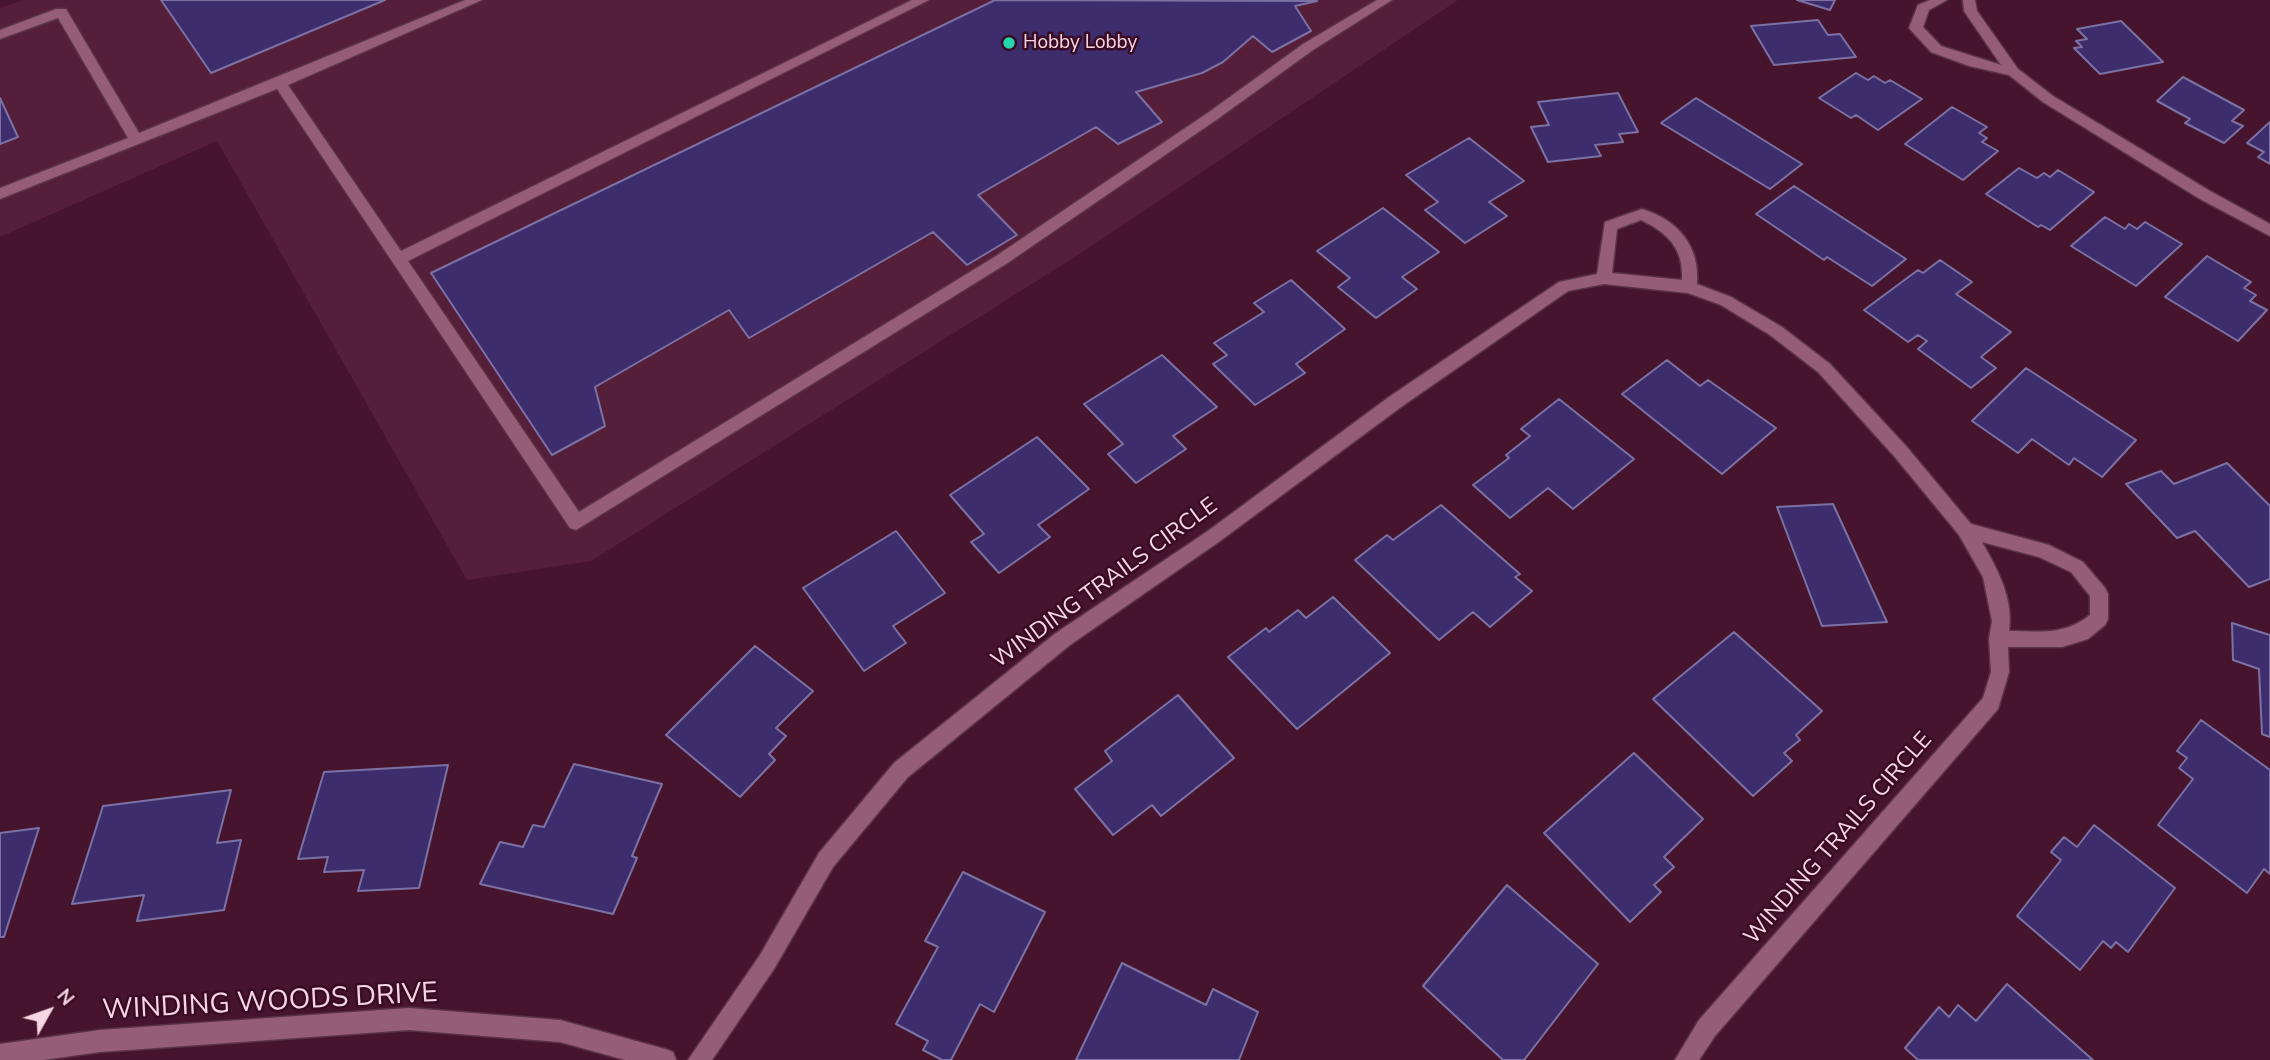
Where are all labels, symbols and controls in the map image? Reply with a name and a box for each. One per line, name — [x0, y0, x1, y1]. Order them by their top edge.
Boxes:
place label: Hobby Lobby — [1023, 32, 1137, 54]
marker: Hobby Lobby — [1001, 35, 1017, 51]
street label: WINDING TRAILS CIRCLE — [987, 493, 1223, 675]
street label: WINDING TRAILS CIRCLE — [1739, 727, 1939, 951]
north arrow — [14, 976, 84, 1046]
street label: WINDING WOODS DRIVE — [101, 977, 439, 1029]
text: N — [51, 984, 80, 1011]

